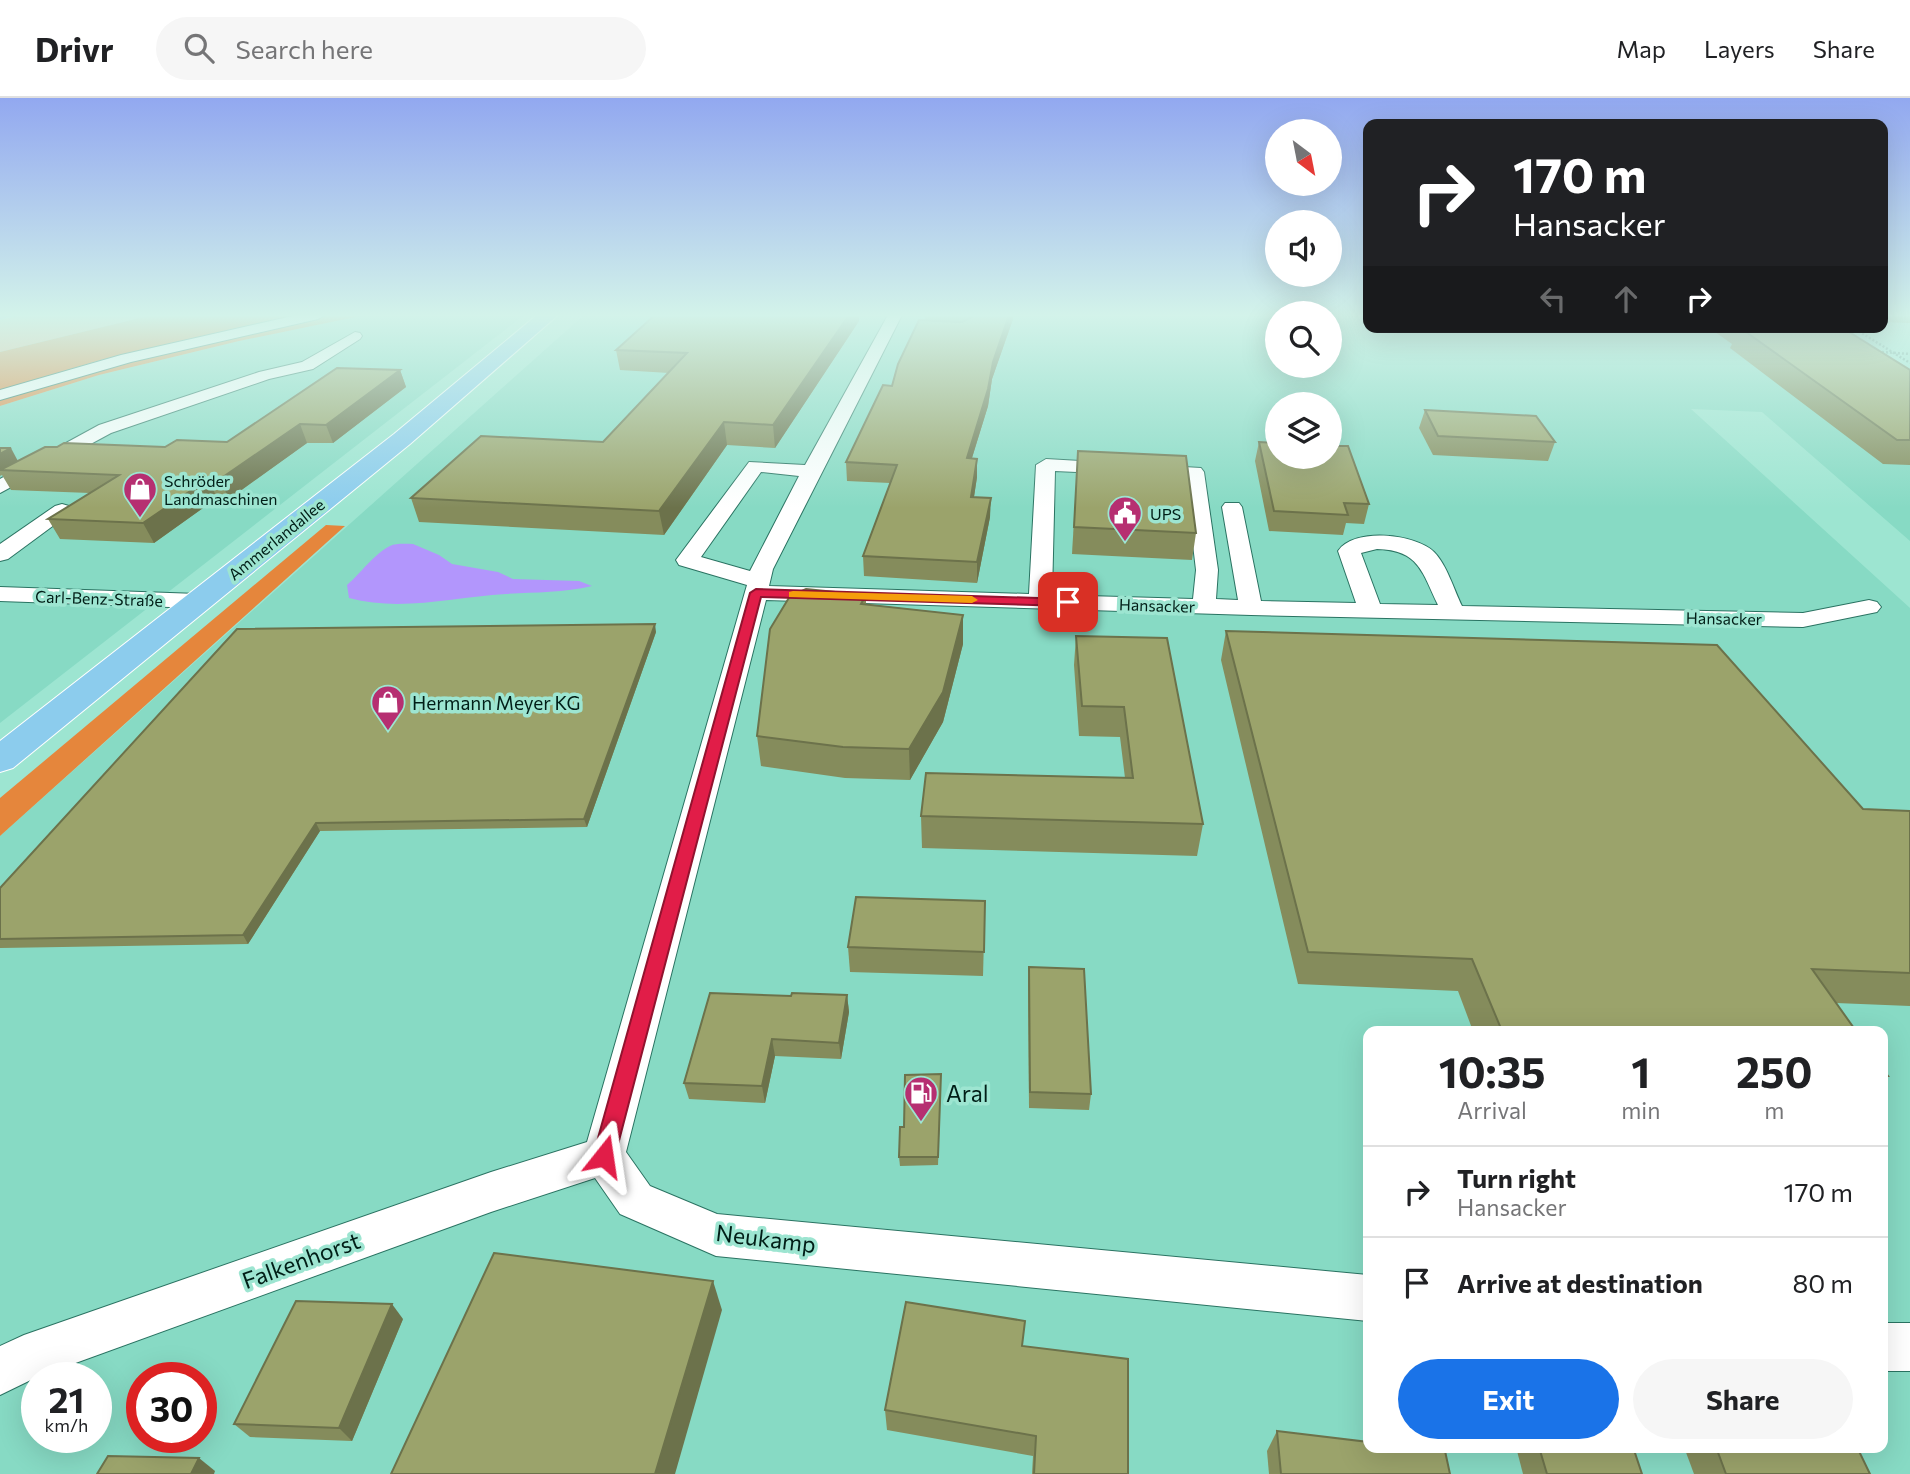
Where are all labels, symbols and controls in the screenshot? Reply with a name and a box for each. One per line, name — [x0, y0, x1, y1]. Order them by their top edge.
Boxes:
search box — [156, 17, 646, 80]
text: Drivr — [35, 28, 114, 69]
icon: search — [180, 29, 218, 67]
text: Search here — [236, 33, 373, 64]
text: Map — [1617, 34, 1666, 63]
text: Layers — [1704, 34, 1775, 63]
text: Share — [1813, 34, 1875, 63]
north arrow — [1265, 119, 1342, 196]
map controls — [1265, 119, 1342, 469]
text: 170 m — [1513, 143, 1646, 203]
icon: right — [1398, 147, 1489, 238]
text: Hansacker — [1513, 203, 1665, 243]
button: sound — [1265, 210, 1342, 287]
icon: left — [1534, 280, 1572, 318]
icon: ahead — [1607, 280, 1645, 318]
icon: right — [1680, 280, 1718, 318]
button: search — [1265, 301, 1342, 378]
button: layers — [1265, 392, 1342, 469]
shop icon: Schröder Landmaschinen — [121, 470, 159, 519]
place label: Schröder Landmaschinen — [164, 471, 278, 508]
street label: Ammerlandallee — [224, 494, 328, 584]
public building icon: UPS — [1106, 494, 1144, 543]
place label: UPS — [1150, 504, 1181, 523]
pin — [1038, 572, 1098, 632]
icon: arrive — [1049, 583, 1087, 621]
street label: Carl-Benz-Straße — [35, 586, 163, 610]
street label: Hansacker — [1119, 594, 1196, 616]
street label: Hansacker — [1686, 608, 1763, 628]
shop icon: Hermann Meyer KG — [369, 683, 407, 732]
place label: Hermann Meyer KG — [412, 691, 580, 714]
text: 10:35 — [1439, 1045, 1546, 1097]
text: 1 — [1631, 1045, 1650, 1097]
text: 250 — [1736, 1045, 1812, 1097]
fuel station icon: Aral — [902, 1074, 940, 1123]
place label: Aral — [946, 1079, 989, 1107]
text: Arrival — [1457, 1096, 1527, 1124]
text: min — [1621, 1096, 1660, 1124]
text: m — [1764, 1096, 1784, 1124]
position arrow — [567, 1119, 641, 1193]
text: Turn right — [1457, 1162, 1576, 1193]
icon: right — [1398, 1173, 1436, 1211]
text: 170 m — [1784, 1176, 1853, 1207]
text: Hansacker — [1457, 1193, 1567, 1221]
street label: Neukamp — [714, 1218, 818, 1258]
street label: Falkenhorst — [238, 1226, 364, 1294]
icon: arrive — [1398, 1264, 1436, 1302]
text: Arrive at destination — [1457, 1267, 1703, 1298]
text: 80 m — [1793, 1267, 1853, 1298]
button: Exit — [1398, 1359, 1619, 1439]
button: Share — [1633, 1359, 1853, 1439]
speed limit sign: 30 — [126, 1362, 217, 1453]
text: 21 — [49, 1377, 84, 1420]
text: km/h — [45, 1414, 88, 1436]

